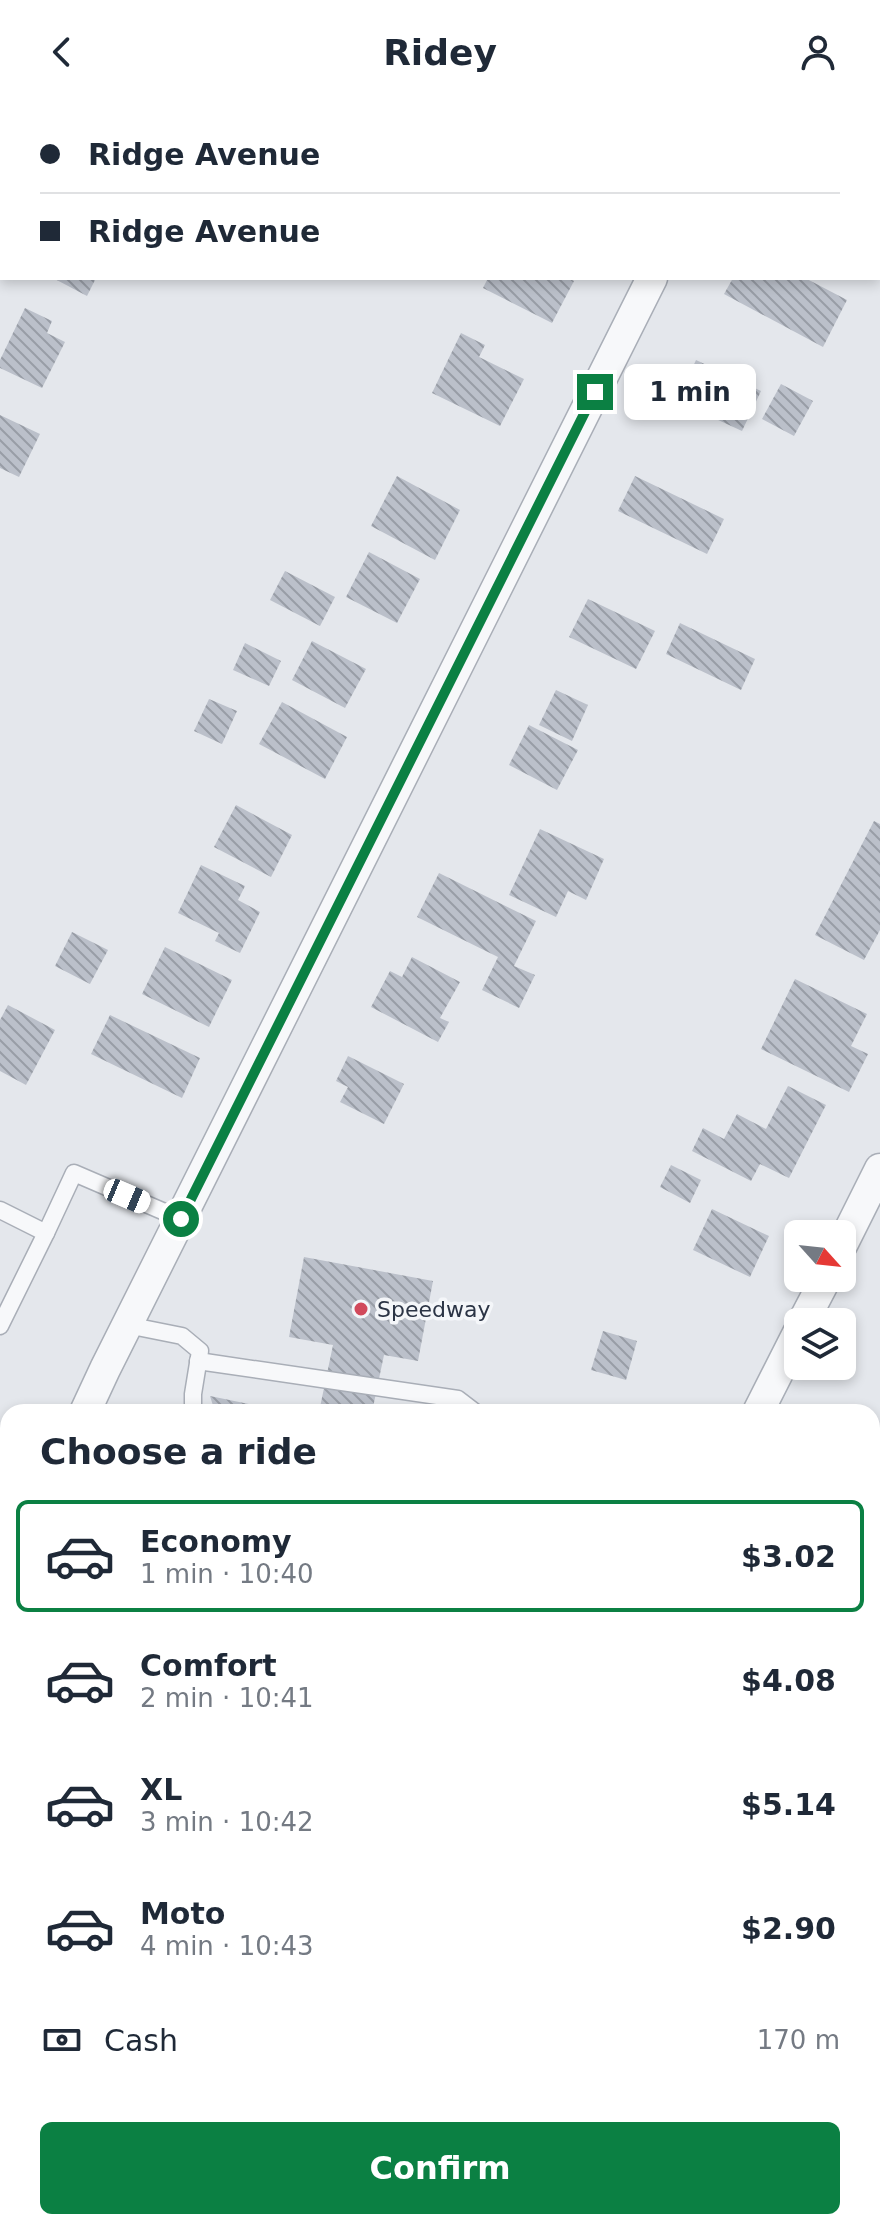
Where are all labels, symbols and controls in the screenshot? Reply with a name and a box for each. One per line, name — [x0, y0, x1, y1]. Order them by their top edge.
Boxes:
icon: back — [40, 30, 84, 74]
icon: person — [796, 30, 840, 74]
text: Ridey — [383, 32, 497, 73]
text: Ridge Avenue — [88, 137, 320, 172]
text: Ridge Avenue — [88, 214, 320, 249]
callout: 1 min — [623, 364, 755, 420]
route end — [577, 374, 613, 410]
text: 1 min — [649, 377, 731, 407]
car — [100, 1176, 154, 1216]
route start — [163, 1201, 199, 1237]
north arrow — [784, 1220, 856, 1292]
map controls — [784, 1220, 856, 1380]
place label: Speedway — [377, 1297, 490, 1322]
marker: Speedway — [352, 1300, 370, 1318]
button: layers — [784, 1308, 856, 1380]
text: Choose a ride — [40, 1431, 317, 1472]
icon: car — [44, 1520, 116, 1592]
text: Economy — [140, 1524, 292, 1559]
text: $3.02 — [741, 1539, 836, 1574]
text: 1 min · 10:40 — [140, 1559, 314, 1589]
icon: car — [44, 1644, 116, 1716]
text: Comfort — [140, 1648, 277, 1683]
text: $4.08 — [741, 1663, 836, 1698]
text: 2 min · 10:41 — [140, 1683, 314, 1713]
icon: car — [44, 1768, 116, 1840]
text: XL — [140, 1772, 182, 1807]
text: $5.14 — [741, 1787, 836, 1822]
text: 3 min · 10:42 — [140, 1807, 314, 1837]
icon: car — [44, 1892, 116, 1964]
text: Moto — [140, 1896, 225, 1931]
text: $2.90 — [741, 1911, 836, 1946]
text: 4 min · 10:43 — [140, 1931, 314, 1961]
icon: cash — [40, 2018, 84, 2062]
text: Cash — [104, 2023, 178, 2058]
text: 170 m — [757, 2025, 840, 2055]
button: Confirm — [40, 2122, 840, 2214]

